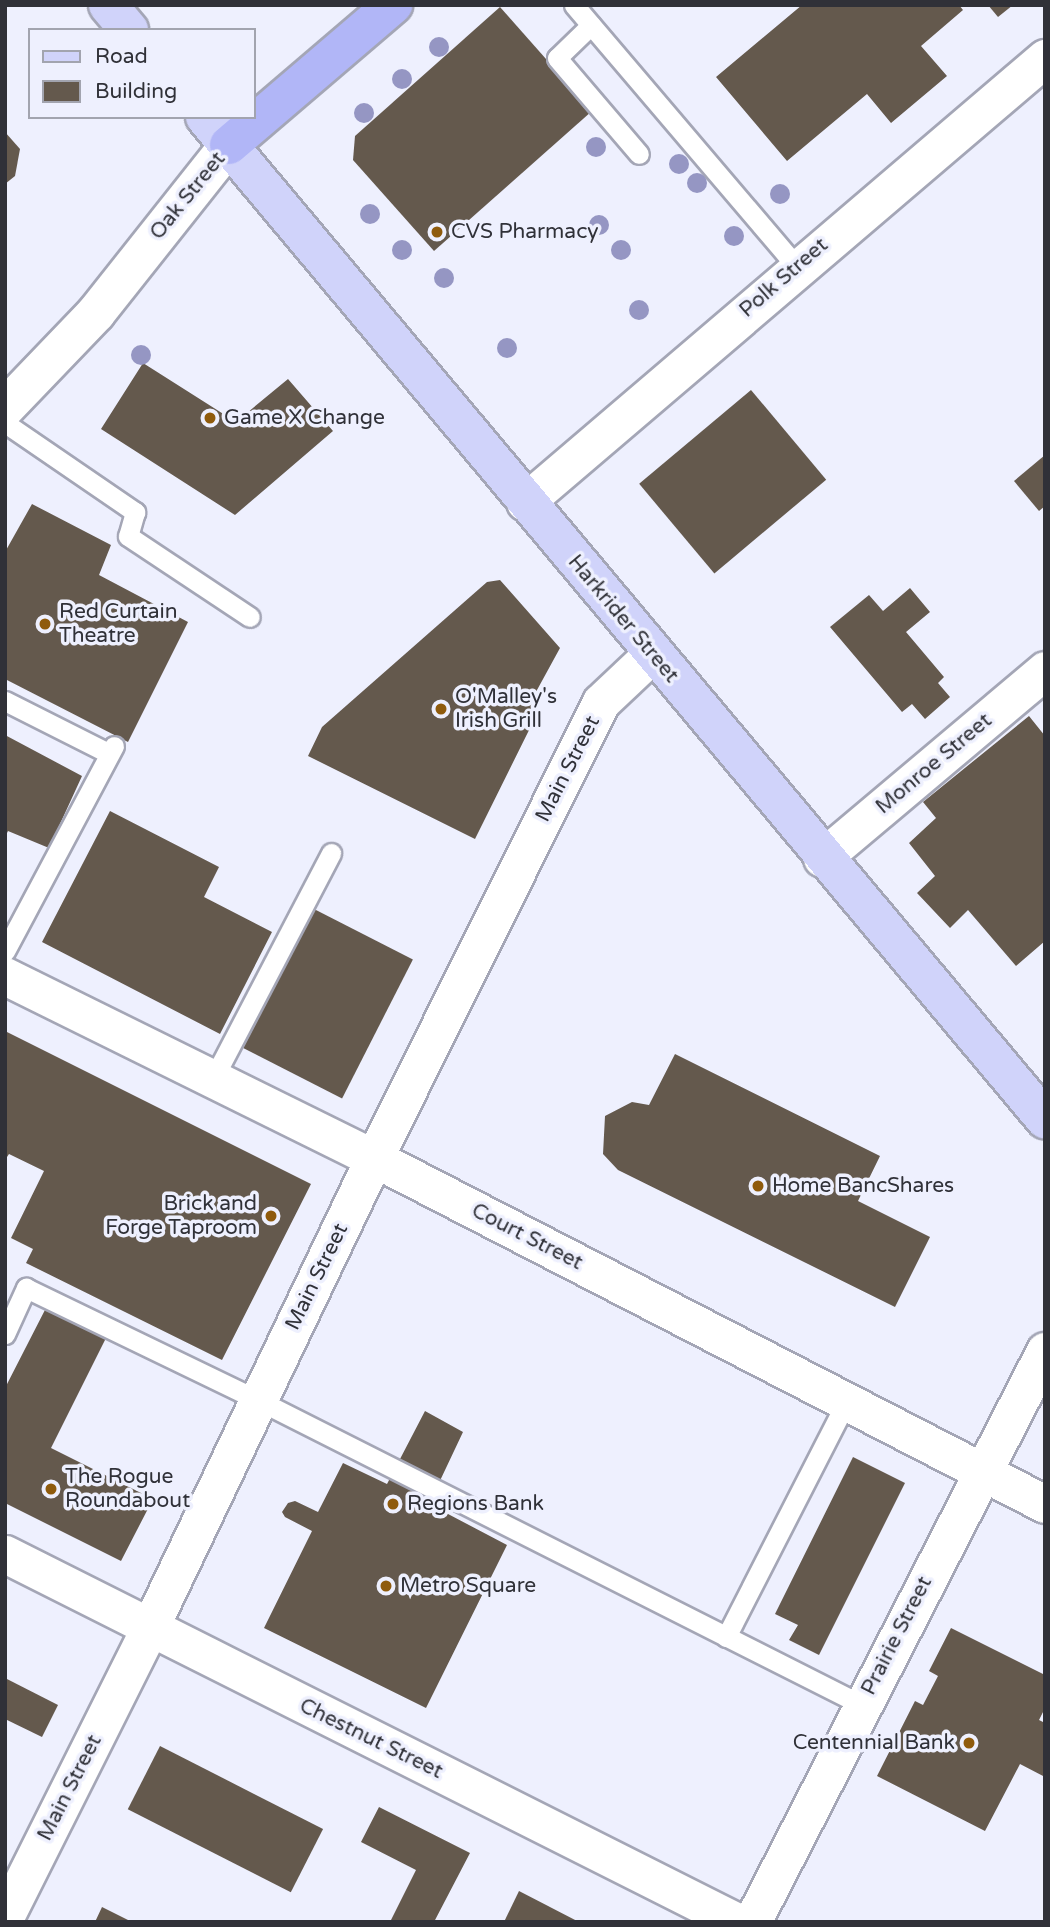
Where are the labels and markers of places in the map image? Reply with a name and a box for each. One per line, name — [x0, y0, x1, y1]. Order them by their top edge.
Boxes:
place label: CVS Pharmacy — [451, 219, 599, 245]
marker: CVS Pharmacy — [429, 224, 445, 240]
place label: Game X Change — [224, 405, 385, 431]
marker: Game X Change — [202, 410, 218, 426]
place label: Red Curtain Theatre — [59, 599, 178, 649]
marker: Red Curtain Theatre — [37, 616, 53, 632]
place label: O'Malley's Irish Grill — [455, 684, 557, 734]
marker: O'Malley's Irish Grill — [433, 701, 449, 717]
place label: Home BancShares — [772, 1173, 954, 1199]
marker: Home BancShares — [750, 1178, 766, 1194]
place label: Brick and Forge Taproom — [105, 1191, 257, 1241]
marker: Brick and Forge Taproom — [263, 1208, 279, 1224]
place label: The Rogue Roundabout — [65, 1464, 190, 1514]
marker: The Rogue Roundabout — [43, 1481, 59, 1497]
place label: Regions Bank — [407, 1491, 544, 1517]
marker: Regions Bank — [385, 1496, 401, 1512]
place label: Metro Square — [400, 1573, 536, 1599]
marker: Metro Square — [378, 1578, 394, 1594]
place label: Centennial Bank — [793, 1730, 955, 1756]
marker: Centennial Bank — [961, 1735, 977, 1751]

